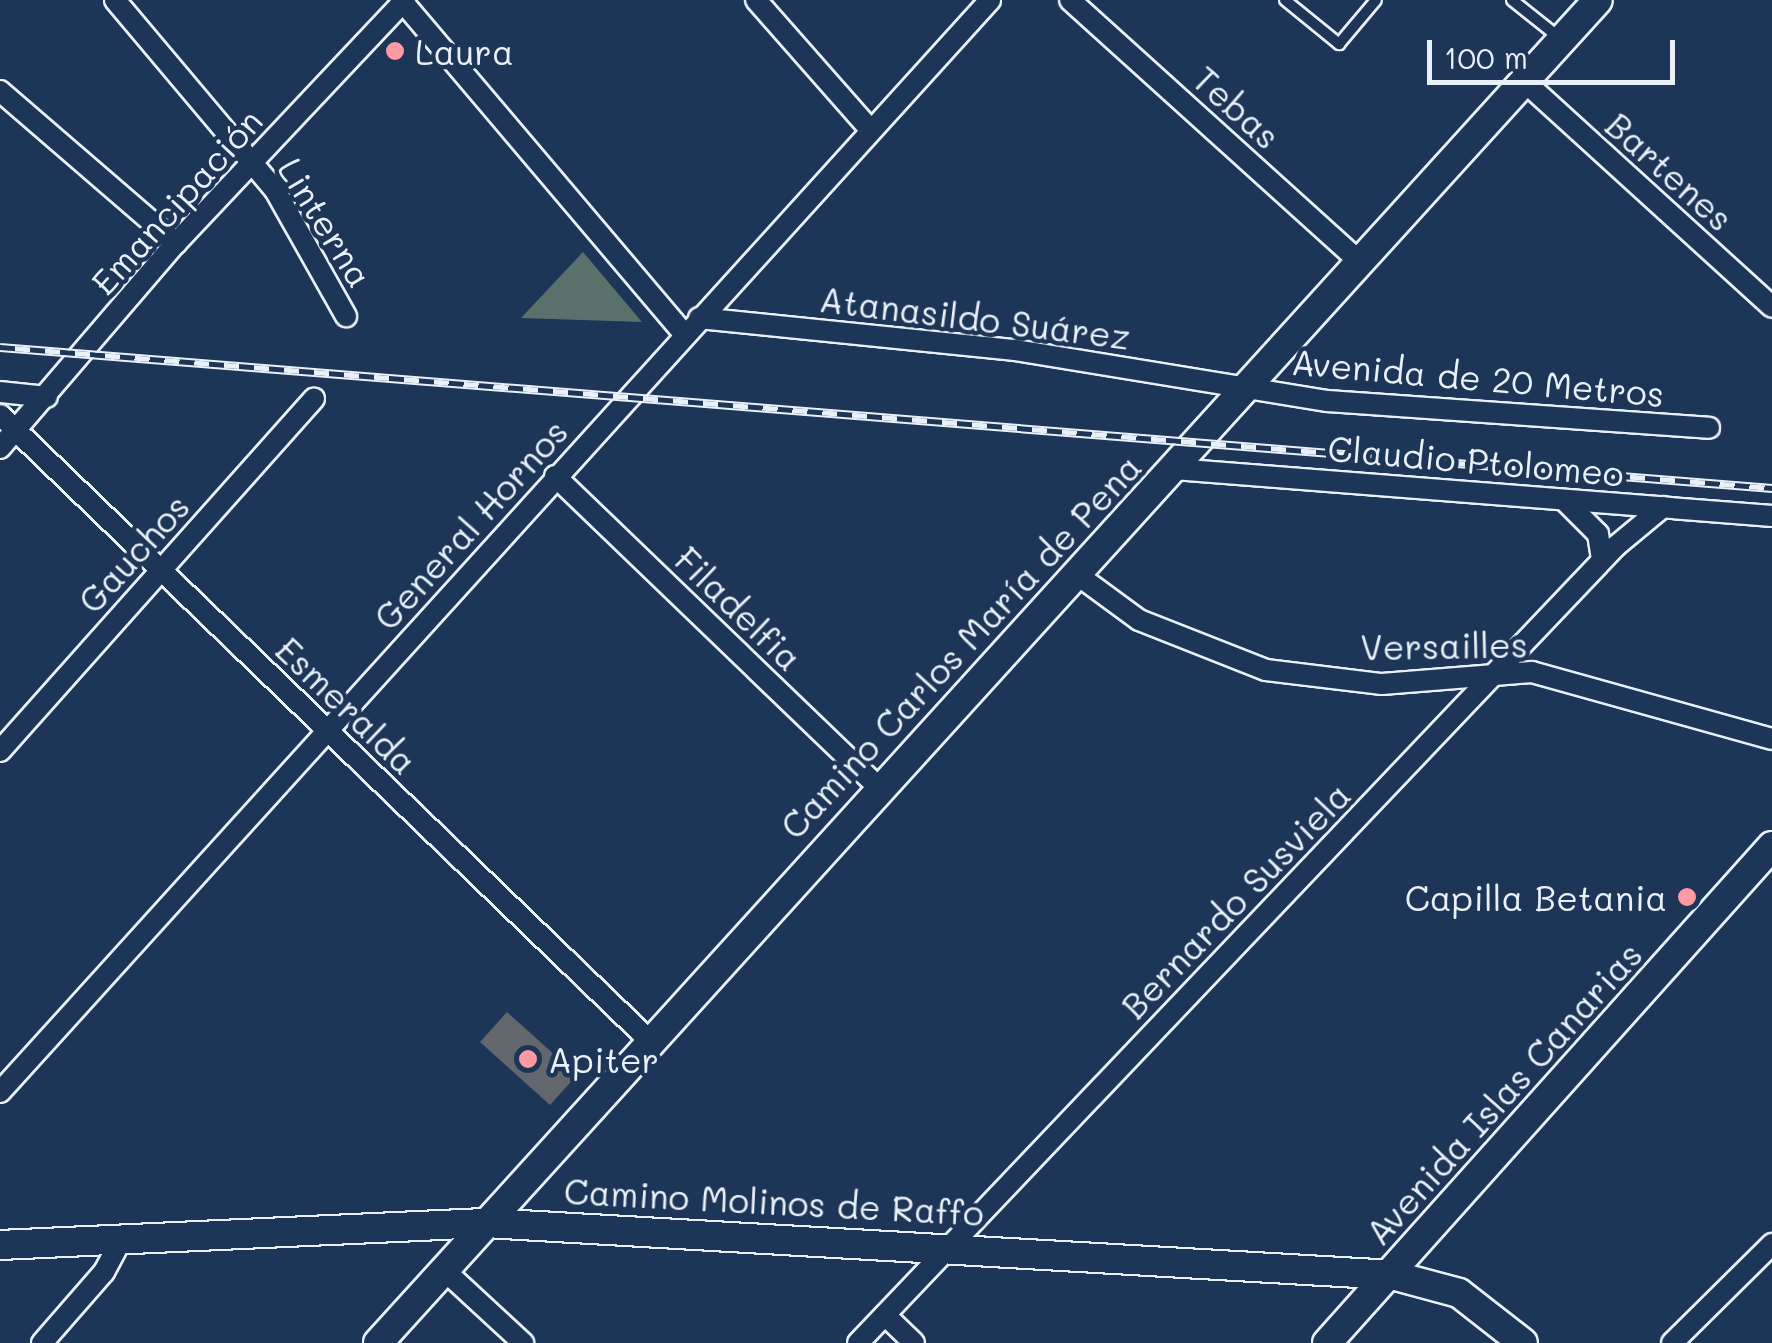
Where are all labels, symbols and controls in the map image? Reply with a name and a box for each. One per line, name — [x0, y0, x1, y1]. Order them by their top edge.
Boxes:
scale bar — [1432, 20, 1680, 82]
place label: Laura — [415, 30, 514, 72]
text: 100 m — [1444, 37, 1528, 77]
marker: Laura — [384, 40, 406, 62]
street label: Tebas — [1185, 57, 1289, 157]
street label: Emancipación — [82, 100, 270, 302]
street label: Bartenes — [1598, 103, 1742, 239]
street label: Linterna — [270, 150, 382, 294]
street label: Atanasildo Suárez — [817, 277, 1133, 357]
street label: Avenida de 20 Metros — [1290, 340, 1666, 414]
street label: General Hornos — [365, 410, 575, 638]
street label: Claudio Ptolomeo — [1326, 426, 1626, 494]
street label: Camino Carlos María de Pena — [771, 445, 1149, 847]
street label: Gauchos — [69, 485, 197, 621]
street label: Filadelfia — [667, 537, 811, 679]
street label: Versailles — [1360, 623, 1528, 667]
street label: Esmeralda — [268, 628, 426, 782]
street label: Bernardo Susviela — [1112, 773, 1358, 1027]
place label: Capilla Betania — [1405, 876, 1667, 918]
marker: Capilla Betania — [1676, 886, 1698, 908]
street label: Avenida Islas Canarias — [1356, 933, 1650, 1253]
place label: Apiter — [548, 1038, 659, 1080]
marker: Apiter — [517, 1048, 539, 1070]
street label: Camino Molinos de Raffo — [563, 1169, 985, 1233]

